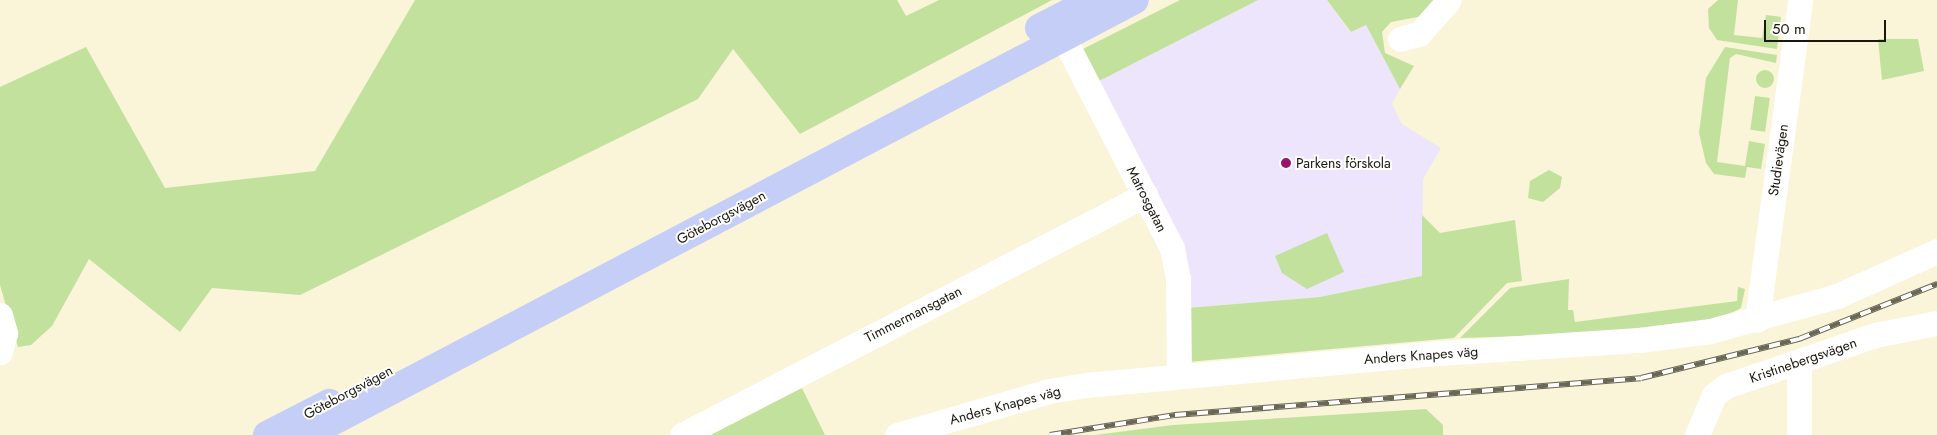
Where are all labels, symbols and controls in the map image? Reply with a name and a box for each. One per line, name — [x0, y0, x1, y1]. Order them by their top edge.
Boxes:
scale bar — [1767, 10, 1890, 42]
text: 50 m — [1772, 18, 1806, 40]
street label: Studievägen — [1765, 123, 1791, 197]
place label: Parkens förskola — [1296, 155, 1391, 171]
marker: Parkens förskola — [1280, 157, 1292, 169]
street label: Matrosgatan — [1123, 163, 1171, 235]
street label: Göteborgsvägen — [674, 187, 768, 247]
street label: Timmermansgatan — [862, 282, 964, 346]
street label: Kristinebergsvägen — [1747, 334, 1859, 386]
street label: Anders Knapes väg — [1363, 343, 1479, 367]
street label: Göteborgsvägen — [301, 362, 395, 422]
street label: Anders Knapes väg — [948, 382, 1062, 428]

